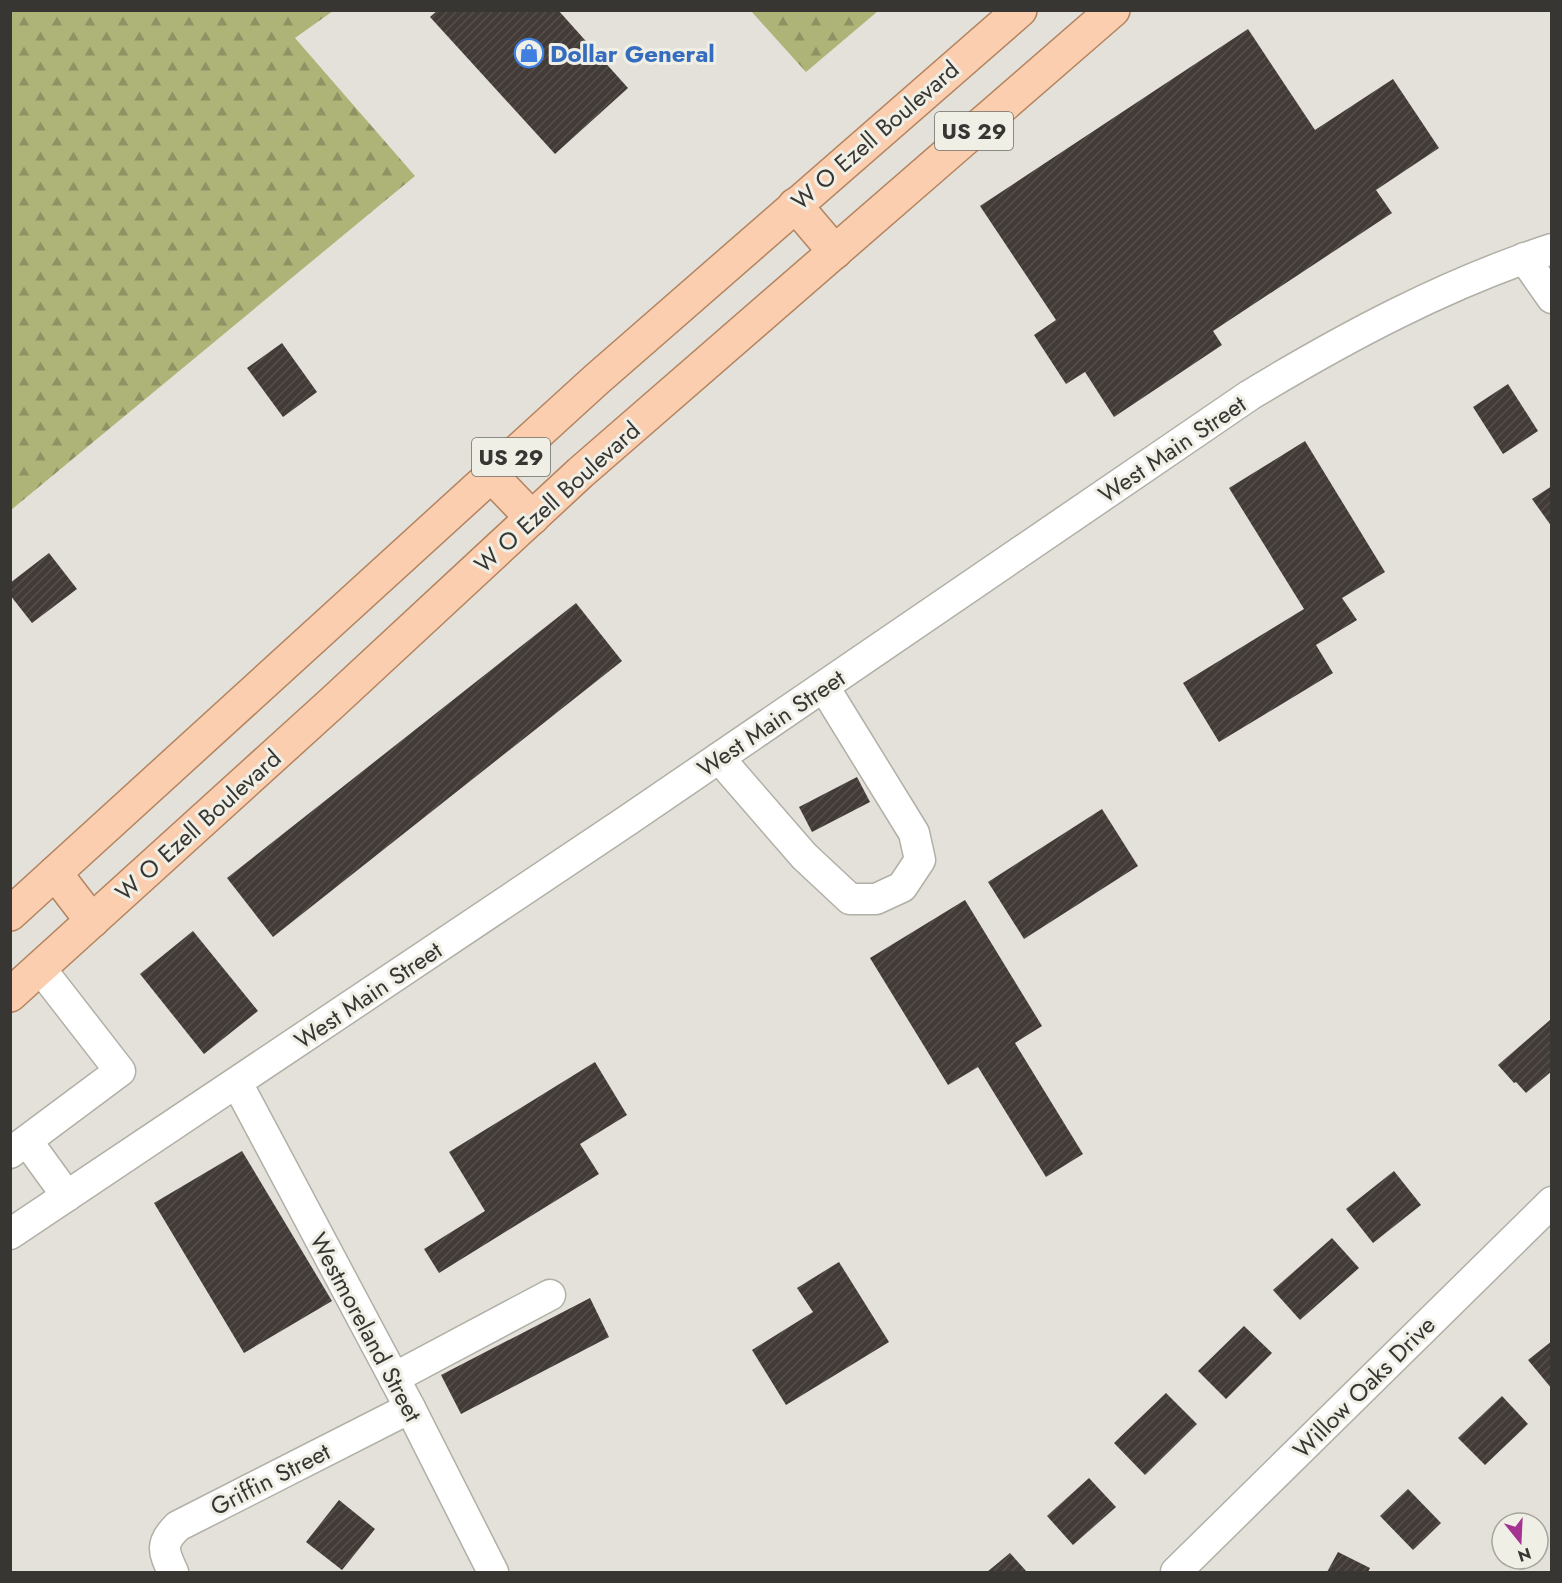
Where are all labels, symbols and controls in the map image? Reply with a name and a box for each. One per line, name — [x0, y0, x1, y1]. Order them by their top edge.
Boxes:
place label: Dollar General — [550, 36, 715, 71]
shop icon: Dollar General — [513, 37, 545, 69]
street label: W O Ezell Boulevard — [783, 52, 967, 218]
road number: US 29 — [935, 112, 1013, 150]
street label: West Main Street — [1091, 387, 1253, 511]
street label: W O Ezell Boulevard — [466, 413, 648, 581]
road number: US 29 — [472, 438, 550, 476]
street label: West Main Street — [690, 661, 852, 785]
street label: W O Ezell Boulevard — [107, 741, 289, 909]
street label: West Main Street — [287, 933, 449, 1057]
street label: Westmoreland Street — [301, 1226, 431, 1428]
street label: Willow Oaks Drive — [1285, 1308, 1443, 1466]
street label: Griffin Street — [204, 1434, 336, 1524]
north arrow — [1490, 1511, 1550, 1571]
text: N — [1515, 1542, 1534, 1568]

